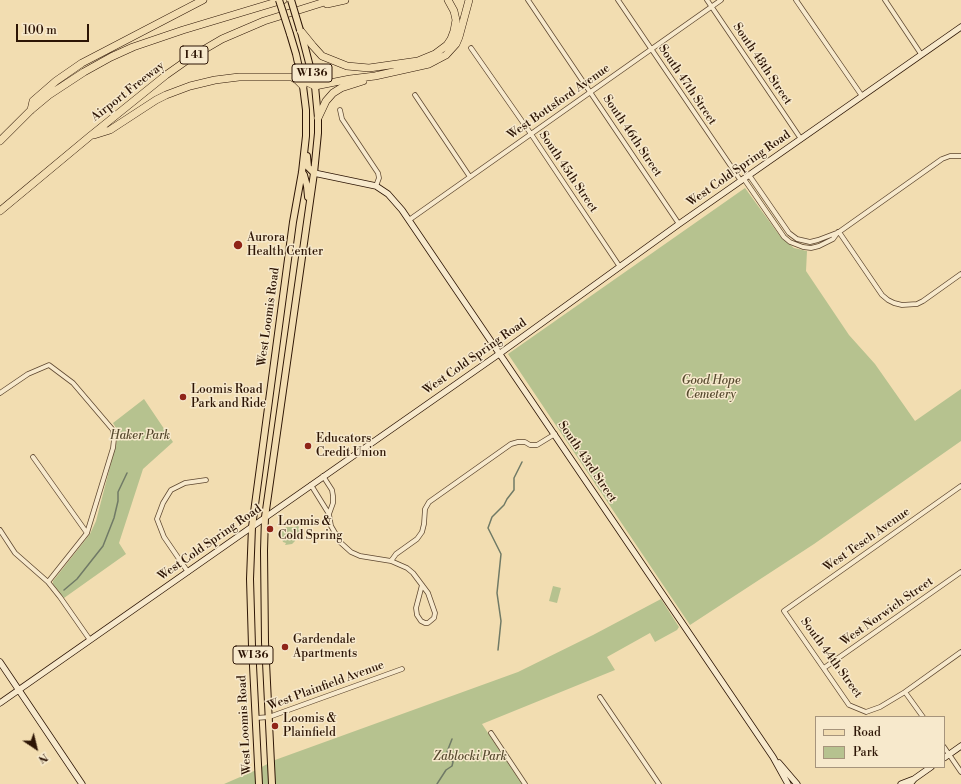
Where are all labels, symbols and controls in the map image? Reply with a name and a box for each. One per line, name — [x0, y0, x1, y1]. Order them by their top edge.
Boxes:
scale bar — [18, 16, 91, 42]
street label: South 48th Street — [729, 20, 795, 108]
text: 100 m — [23, 23, 57, 38]
street label: South 47th Street — [655, 42, 719, 128]
road number: I 41 — [180, 46, 208, 64]
street label: Airport Freeway — [89, 59, 167, 125]
street label: West Bottsford Avenue — [505, 61, 613, 143]
road number: WI 36 — [292, 64, 332, 82]
street label: South 46th Street — [599, 92, 665, 180]
street label: West Cold Spring Road — [685, 128, 793, 210]
street label: South 45th Street — [536, 129, 600, 215]
place label: Aurora Health Center — [247, 231, 323, 259]
marker: Aurora Health Center — [232, 239, 244, 251]
street label: West Loomis Road — [255, 267, 283, 367]
street label: West Cold Spring Road — [421, 316, 529, 398]
park label: Good Hope Cemetery — [682, 374, 740, 402]
place label: Loomis Road Park and Ride — [191, 383, 266, 411]
marker: Loomis Road Park and Ride — [178, 392, 188, 402]
street label: South 43rd Street — [554, 419, 620, 505]
park label: Haker Park — [110, 429, 170, 443]
place label: Educators Credit Union — [316, 432, 386, 460]
marker: Educators Credit Union — [303, 441, 313, 451]
street label: West Cold Spring Road — [156, 502, 264, 584]
street label: West Tesch Avenue — [821, 505, 913, 575]
place label: Loomis & Cold Spring — [278, 515, 342, 543]
marker: Loomis & Cold Spring — [265, 524, 275, 534]
street label: West Norwich Street — [838, 575, 936, 649]
street label: South 44th Street — [797, 615, 865, 701]
place label: Gardendale Apartments — [293, 633, 357, 661]
marker: Gardendale Apartments — [280, 642, 290, 652]
road number: WI 36 — [233, 646, 273, 664]
street label: West Plainfield Avenue — [266, 658, 386, 714]
street label: West Loomis Road — [235, 675, 255, 775]
place label: Loomis & Plainfield — [283, 712, 336, 740]
legend — [815, 716, 945, 768]
marker: Loomis & Plainfield — [270, 721, 280, 731]
text: Road — [853, 725, 881, 740]
north arrow — [16, 728, 56, 768]
text: Park — [853, 745, 878, 760]
text: N — [35, 750, 50, 766]
park label: Zablocki Park — [433, 750, 507, 764]

